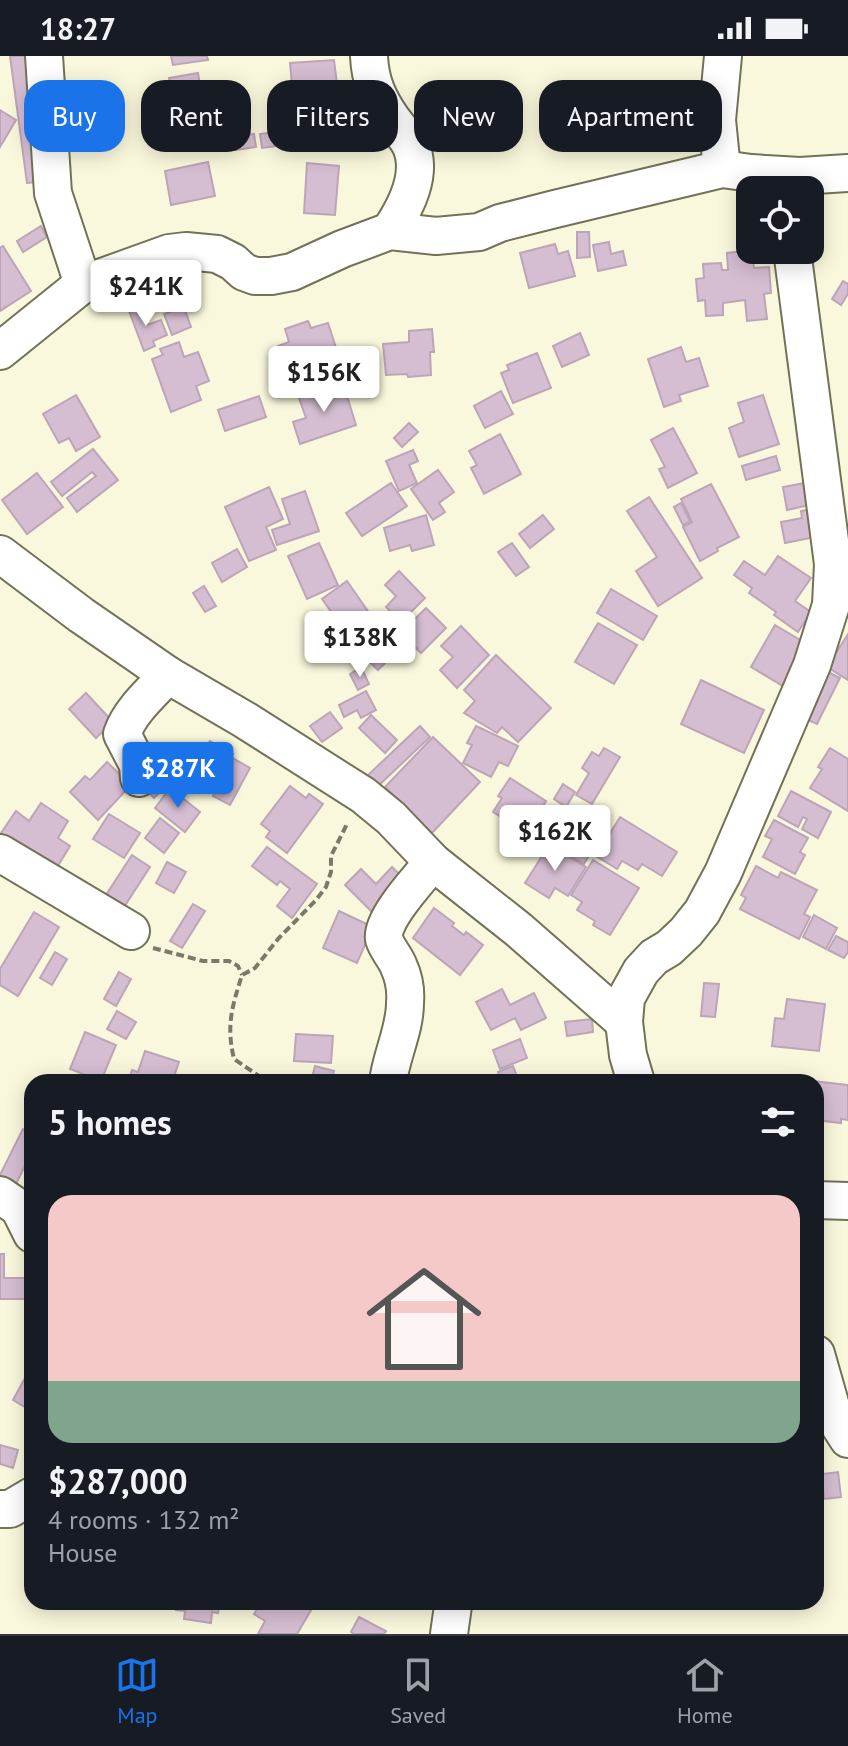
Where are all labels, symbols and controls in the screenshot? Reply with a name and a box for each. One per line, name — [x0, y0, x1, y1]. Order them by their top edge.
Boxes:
text: 18:27 — [40, 9, 116, 48]
chip: Buy — [24, 80, 125, 152]
chip: Rent — [141, 80, 251, 152]
chip: Filters — [267, 80, 398, 152]
chip: New — [414, 80, 523, 152]
chip: Apartment — [539, 80, 722, 152]
map controls — [736, 176, 824, 264]
button: locate — [736, 176, 824, 264]
pin: $241K — [90, 260, 202, 328]
text: $241K — [108, 269, 184, 302]
pin: $156K — [268, 346, 380, 414]
text: $156K — [286, 355, 362, 388]
pin: $138K — [304, 611, 416, 679]
text: $138K — [322, 620, 398, 653]
pin: $287K — [122, 742, 234, 810]
text: $287K — [140, 751, 216, 784]
pin: $162K — [499, 805, 611, 873]
text: $162K — [517, 814, 593, 847]
text: 5 homes — [48, 1100, 172, 1144]
icon: filters — [756, 1100, 800, 1144]
icon: home — [352, 1247, 496, 1391]
text: $287,000 — [48, 1459, 187, 1503]
text: 4 rooms · 132 m² — [48, 1503, 240, 1536]
text: House — [48, 1536, 118, 1569]
tab: Map — [115, 1653, 159, 1729]
tab: Saved — [390, 1653, 446, 1729]
tab: Home — [677, 1653, 733, 1729]

